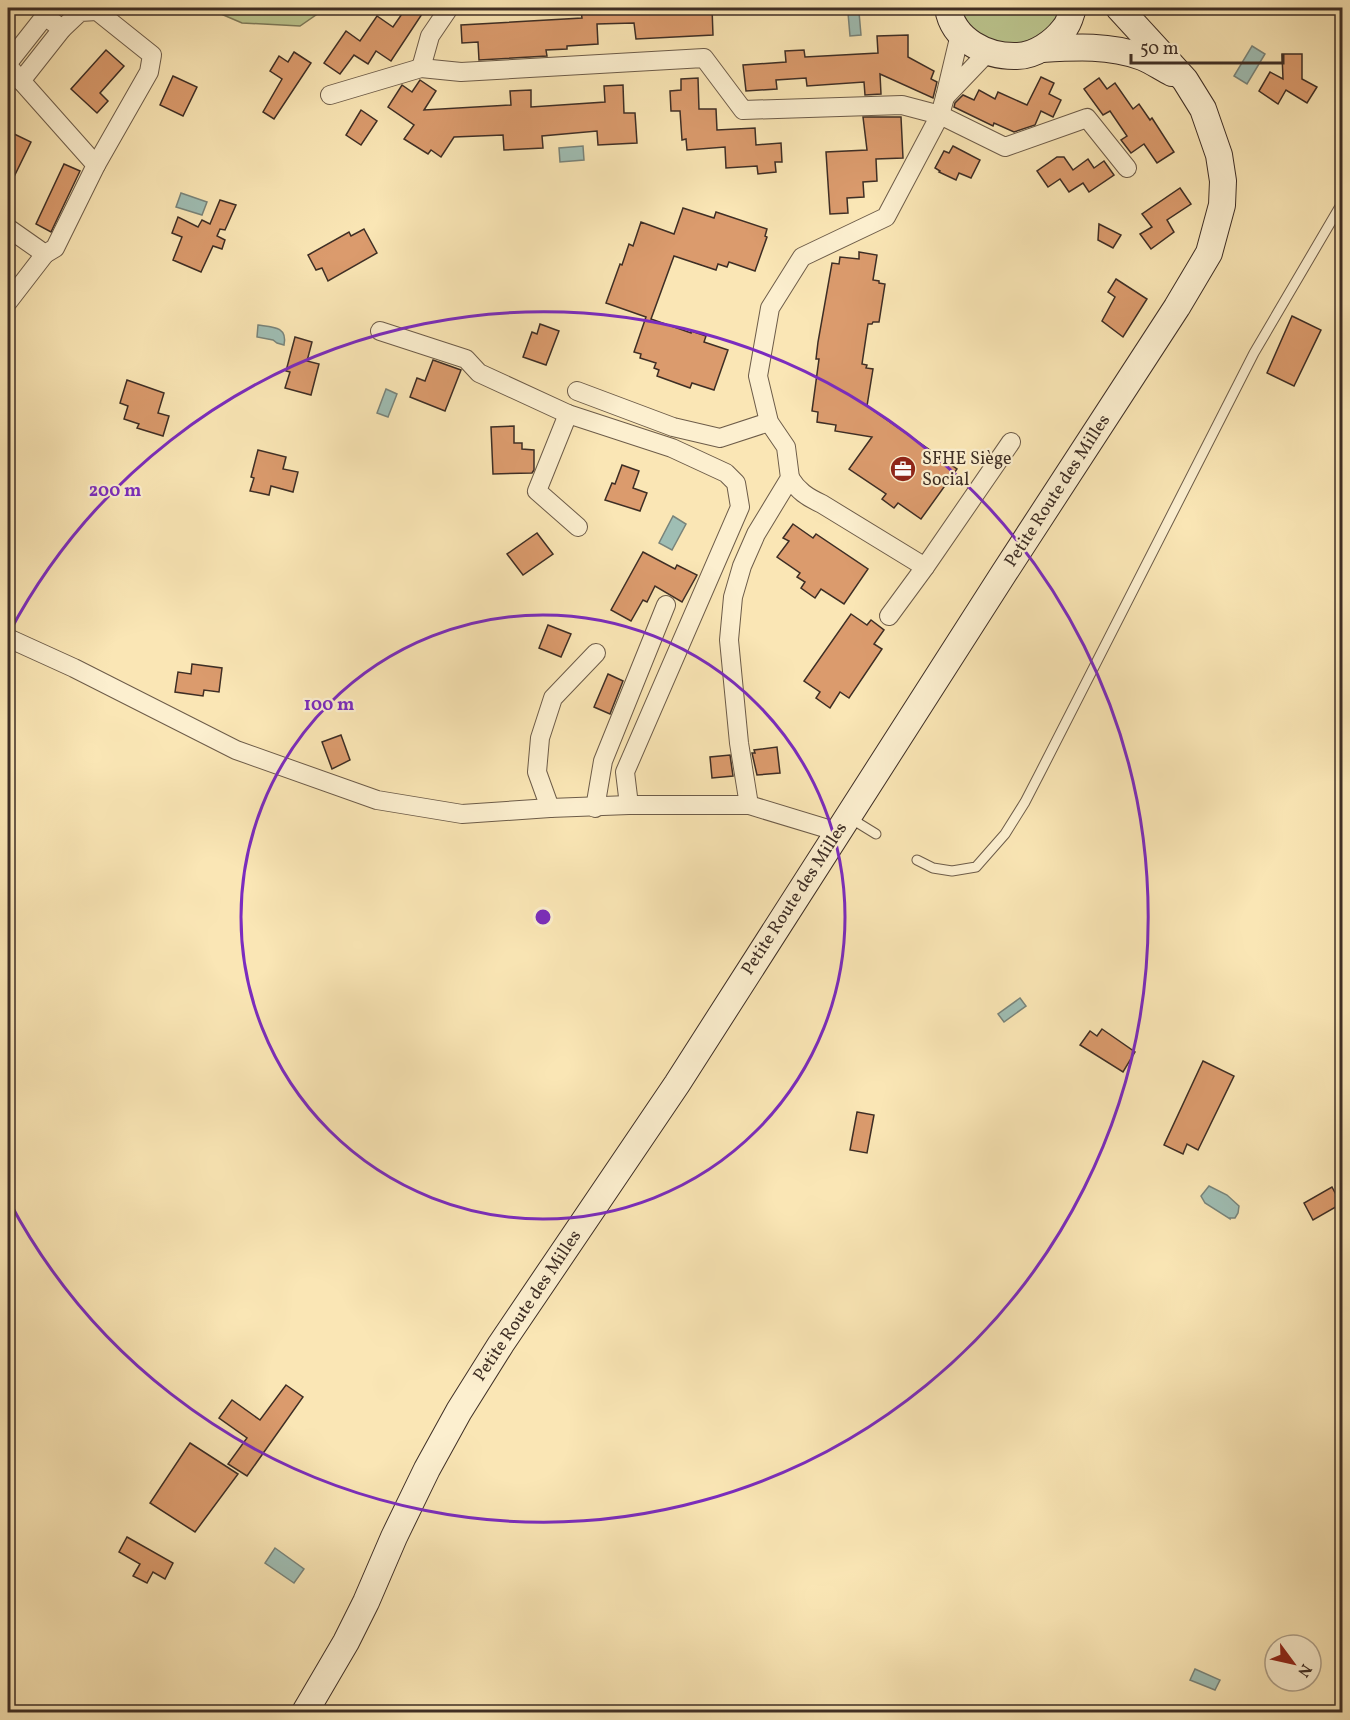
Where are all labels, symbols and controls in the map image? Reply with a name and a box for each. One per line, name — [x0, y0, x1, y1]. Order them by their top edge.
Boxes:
scale bar — [1131, 27, 1282, 65]
text: 50 m — [1140, 37, 1179, 62]
street label: Petite Route des Milles — [999, 410, 1117, 572]
place label: SFHE Siège Social — [922, 447, 1012, 493]
office icon: SFHE Siège Social — [888, 454, 918, 484]
text: 200 m — [89, 479, 141, 504]
text: 100 m — [304, 693, 354, 718]
street label: Petite Route des Milles — [736, 818, 854, 980]
centre of rings — [533, 907, 553, 927]
street label: Petite Route des Milles — [468, 1225, 588, 1387]
north arrow — [1263, 1633, 1323, 1693]
text: N — [1291, 1659, 1316, 1681]

